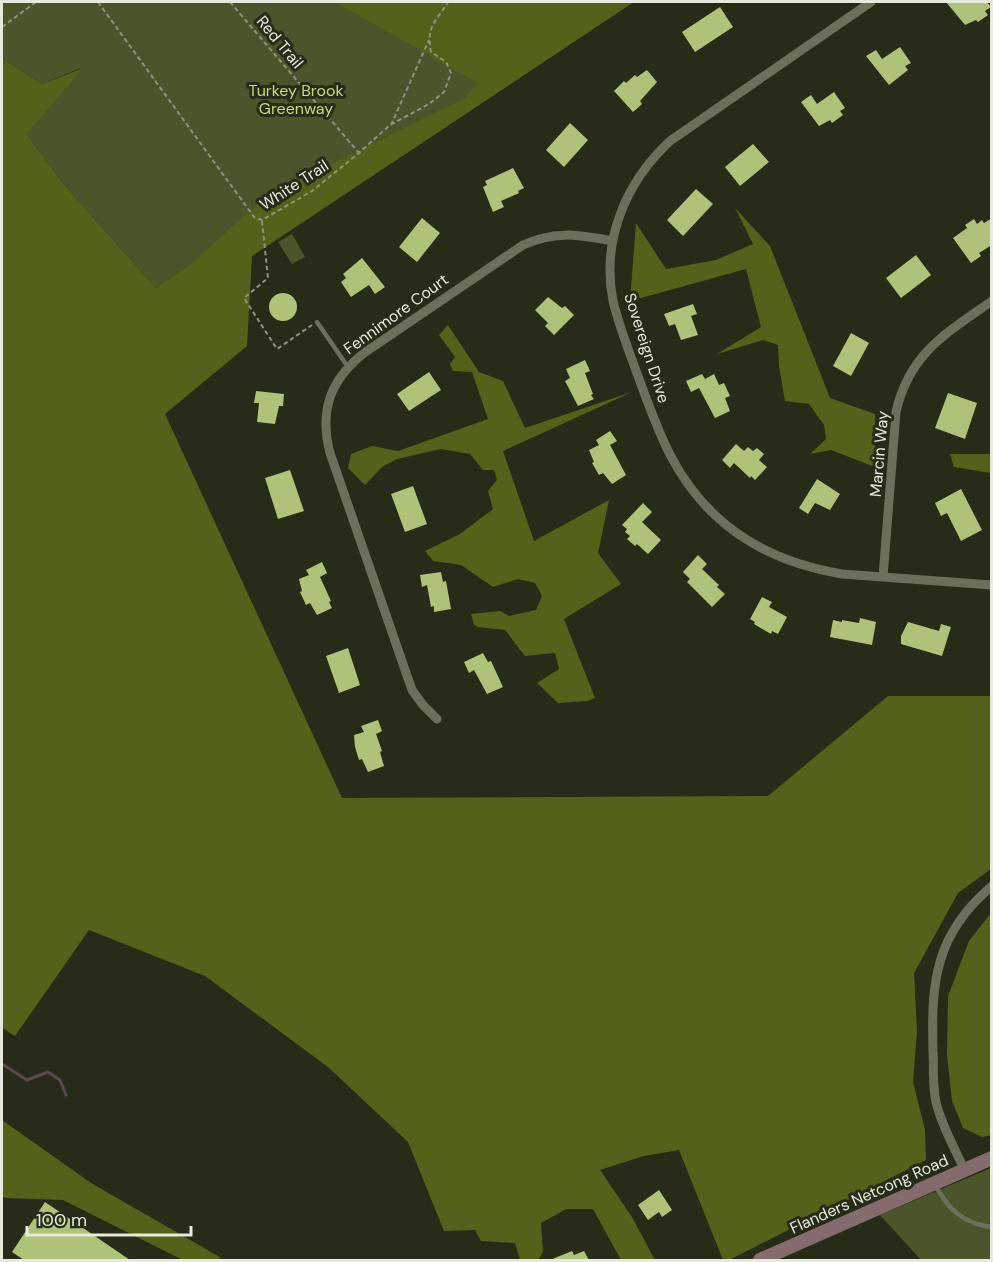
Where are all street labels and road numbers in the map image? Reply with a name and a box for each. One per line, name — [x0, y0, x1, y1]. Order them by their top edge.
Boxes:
street label: Red Trail — [252, 11, 308, 73]
street label: White Trail — [256, 155, 332, 215]
street label: Fennimore Court — [339, 269, 453, 359]
street label: Sovereign Drive — [619, 290, 675, 406]
street label: Marcin Way — [865, 410, 893, 498]
street label: Flanders Netcong Road — [786, 1150, 952, 1238]

